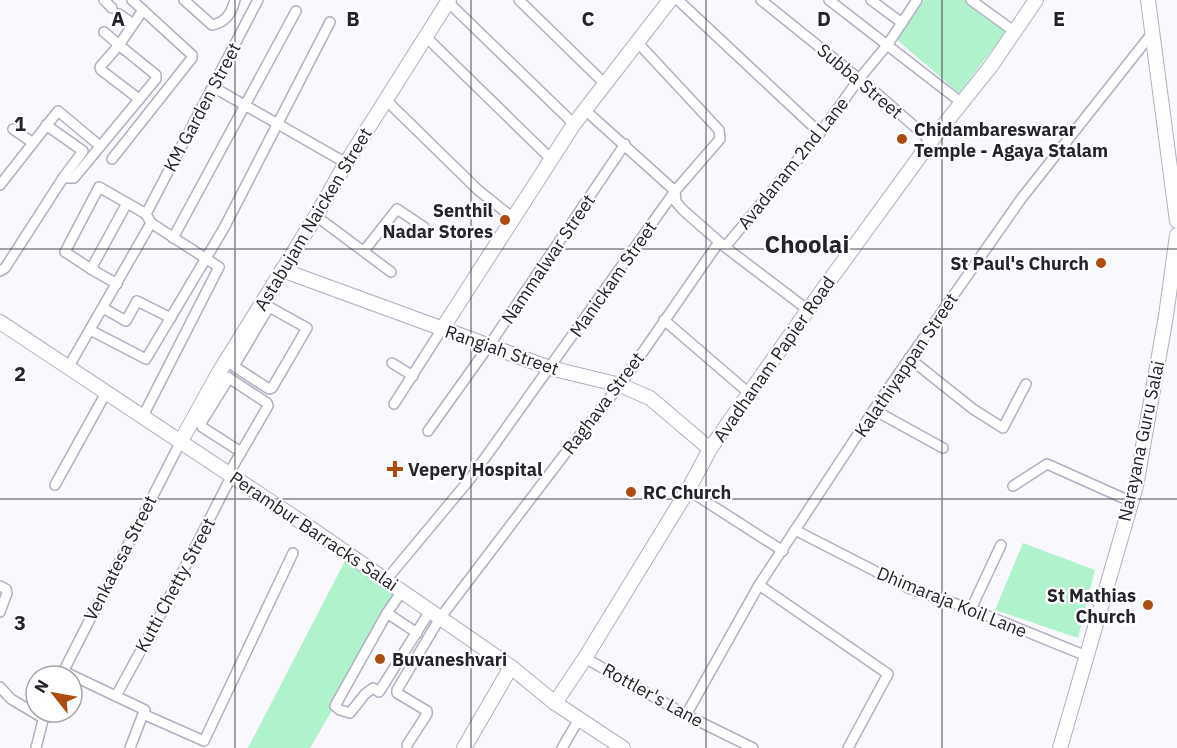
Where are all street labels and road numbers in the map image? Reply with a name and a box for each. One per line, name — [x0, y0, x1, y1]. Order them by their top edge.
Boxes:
street label: KM Garden Street — [158, 38, 246, 176]
street label: Subba Street — [812, 39, 908, 123]
street label: Avadanam 2nd Lane — [733, 92, 854, 234]
street label: Astabujam Naicken Street — [249, 123, 377, 315]
street label: Nammalwar Street — [496, 190, 600, 328]
street label: Manickam Street — [564, 217, 662, 341]
street label: Avadhanam Papier Road — [708, 272, 840, 446]
street label: Kalathiyappan Street — [849, 289, 963, 441]
street label: Rangiah Street — [442, 320, 562, 380]
street label: Raghava Street — [557, 347, 649, 459]
street label: Narayana Guru Salai — [1113, 359, 1169, 523]
street label: Perambur Barracks Salai — [225, 466, 403, 596]
street label: Venkatesa Street — [79, 491, 161, 625]
street label: Kutti Chetty Street — [130, 514, 220, 656]
street label: Dhimaraja Koil Lane — [873, 561, 1031, 643]
street label: Rottler's Lane — [599, 658, 708, 732]

